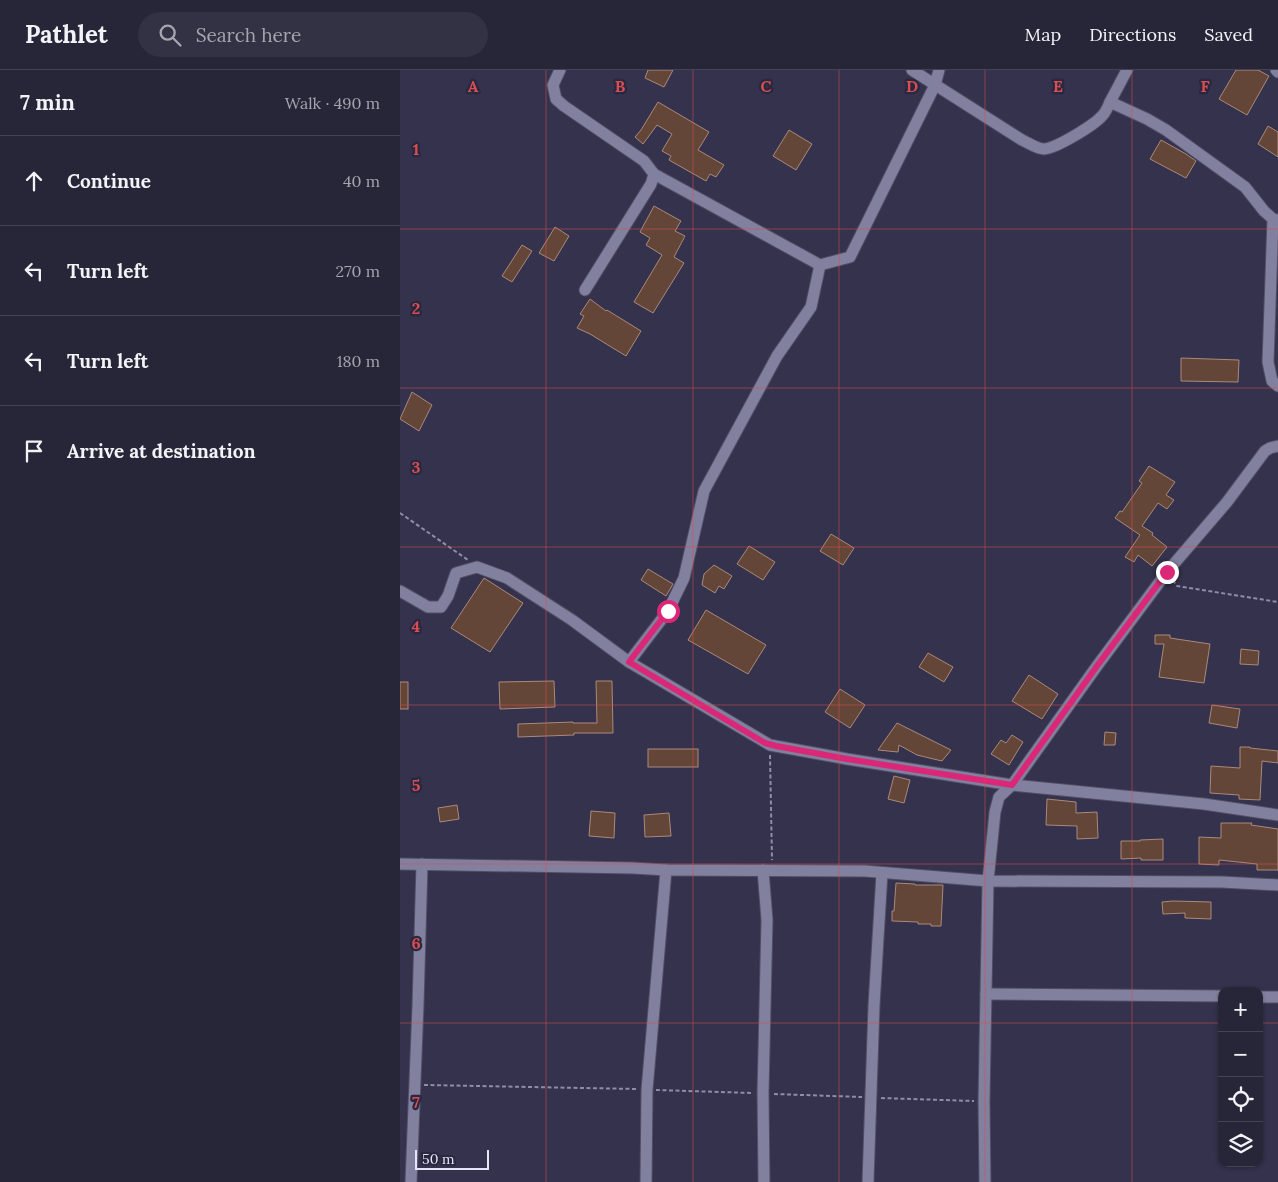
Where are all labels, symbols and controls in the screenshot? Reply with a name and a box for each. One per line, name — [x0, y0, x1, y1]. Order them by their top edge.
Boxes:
search box — [138, 12, 488, 57]
text: Pathlet — [25, 19, 108, 50]
icon: search — [156, 21, 184, 49]
text: Search here — [196, 23, 301, 47]
text: Map — [1025, 23, 1061, 46]
text: Directions — [1089, 23, 1176, 46]
text: Saved — [1204, 23, 1253, 46]
text: A — [468, 76, 479, 96]
text: B — [615, 76, 626, 96]
text: C — [760, 76, 772, 96]
text: D — [906, 76, 918, 96]
text: E — [1053, 76, 1063, 96]
text: F — [1200, 76, 1210, 96]
text: 7 min — [20, 89, 75, 116]
text: Walk · 490 m — [285, 93, 380, 113]
text: 1 — [413, 139, 419, 159]
icon: ahead — [20, 167, 48, 195]
text: Continue — [67, 169, 151, 193]
text: 40 m — [343, 171, 380, 191]
icon: left — [20, 257, 48, 285]
text: Turn left — [67, 259, 148, 283]
text: 270 m — [336, 261, 380, 281]
text: 2 — [412, 298, 420, 318]
icon: left — [20, 347, 48, 375]
text: Turn left — [67, 349, 148, 373]
text: 180 m — [337, 351, 380, 371]
icon: arrive — [20, 437, 48, 465]
text: Arrive at destination — [67, 439, 256, 463]
text: 3 — [412, 457, 421, 477]
route end — [1156, 561, 1179, 584]
route start — [657, 600, 680, 623]
text: 4 — [412, 616, 421, 636]
text: 5 — [412, 775, 421, 795]
text: 6 — [411, 933, 421, 953]
map controls — [1218, 987, 1263, 1167]
button: + — [1218, 987, 1263, 1032]
button: − — [1218, 1032, 1263, 1077]
button: locate — [1218, 1077, 1263, 1122]
text: 7 — [412, 1092, 420, 1112]
button: layers — [1218, 1122, 1263, 1167]
scale bar — [415, 1147, 489, 1170]
text: 50 m — [422, 1150, 455, 1168]

